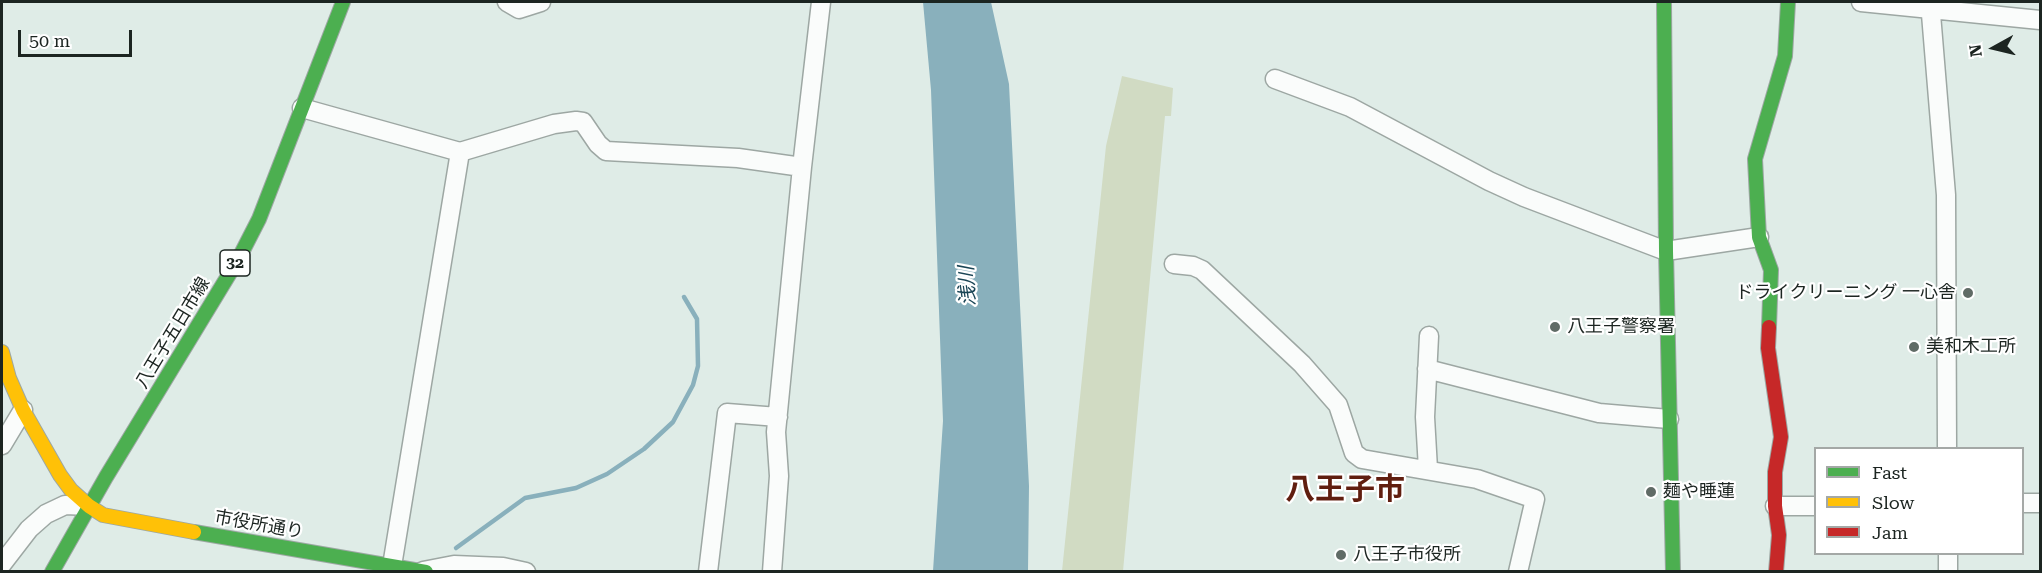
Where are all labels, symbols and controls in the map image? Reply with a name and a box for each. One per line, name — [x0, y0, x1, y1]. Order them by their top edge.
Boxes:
scale bar — [21, 18, 135, 56]
north arrow — [1964, 18, 2024, 78]
text: 50 m — [29, 30, 70, 51]
text: N — [1965, 43, 1986, 58]
road number: 32 — [220, 250, 250, 276]
water label: 浅川 — [955, 265, 981, 307]
street label: 八王子五日市線 — [131, 273, 215, 393]
place label: ドライクリーニング 一心舎 — [1735, 282, 1956, 304]
marker: ドライクリーニング 一心舎 — [1961, 286, 1975, 300]
place label: 八王子警察署 — [1567, 316, 1675, 338]
marker: 八王子警察署 — [1548, 320, 1562, 334]
place label: 美和木工所 — [1926, 336, 2016, 358]
marker: 美和木工所 — [1907, 340, 1921, 354]
legend — [1814, 447, 2024, 555]
text: Fast — [1872, 462, 1907, 483]
district label: 八王子市 — [1285, 472, 1405, 508]
place label: 麺や睡蓮 — [1663, 481, 1735, 503]
marker: 麺や睡蓮 — [1644, 485, 1658, 499]
text: Slow — [1872, 492, 1914, 513]
street label: 市役所通り — [213, 507, 305, 543]
text: Jam — [1872, 522, 1908, 543]
place label: 八王子市役所 — [1353, 544, 1461, 566]
marker: 八王子市役所 — [1334, 548, 1348, 562]

